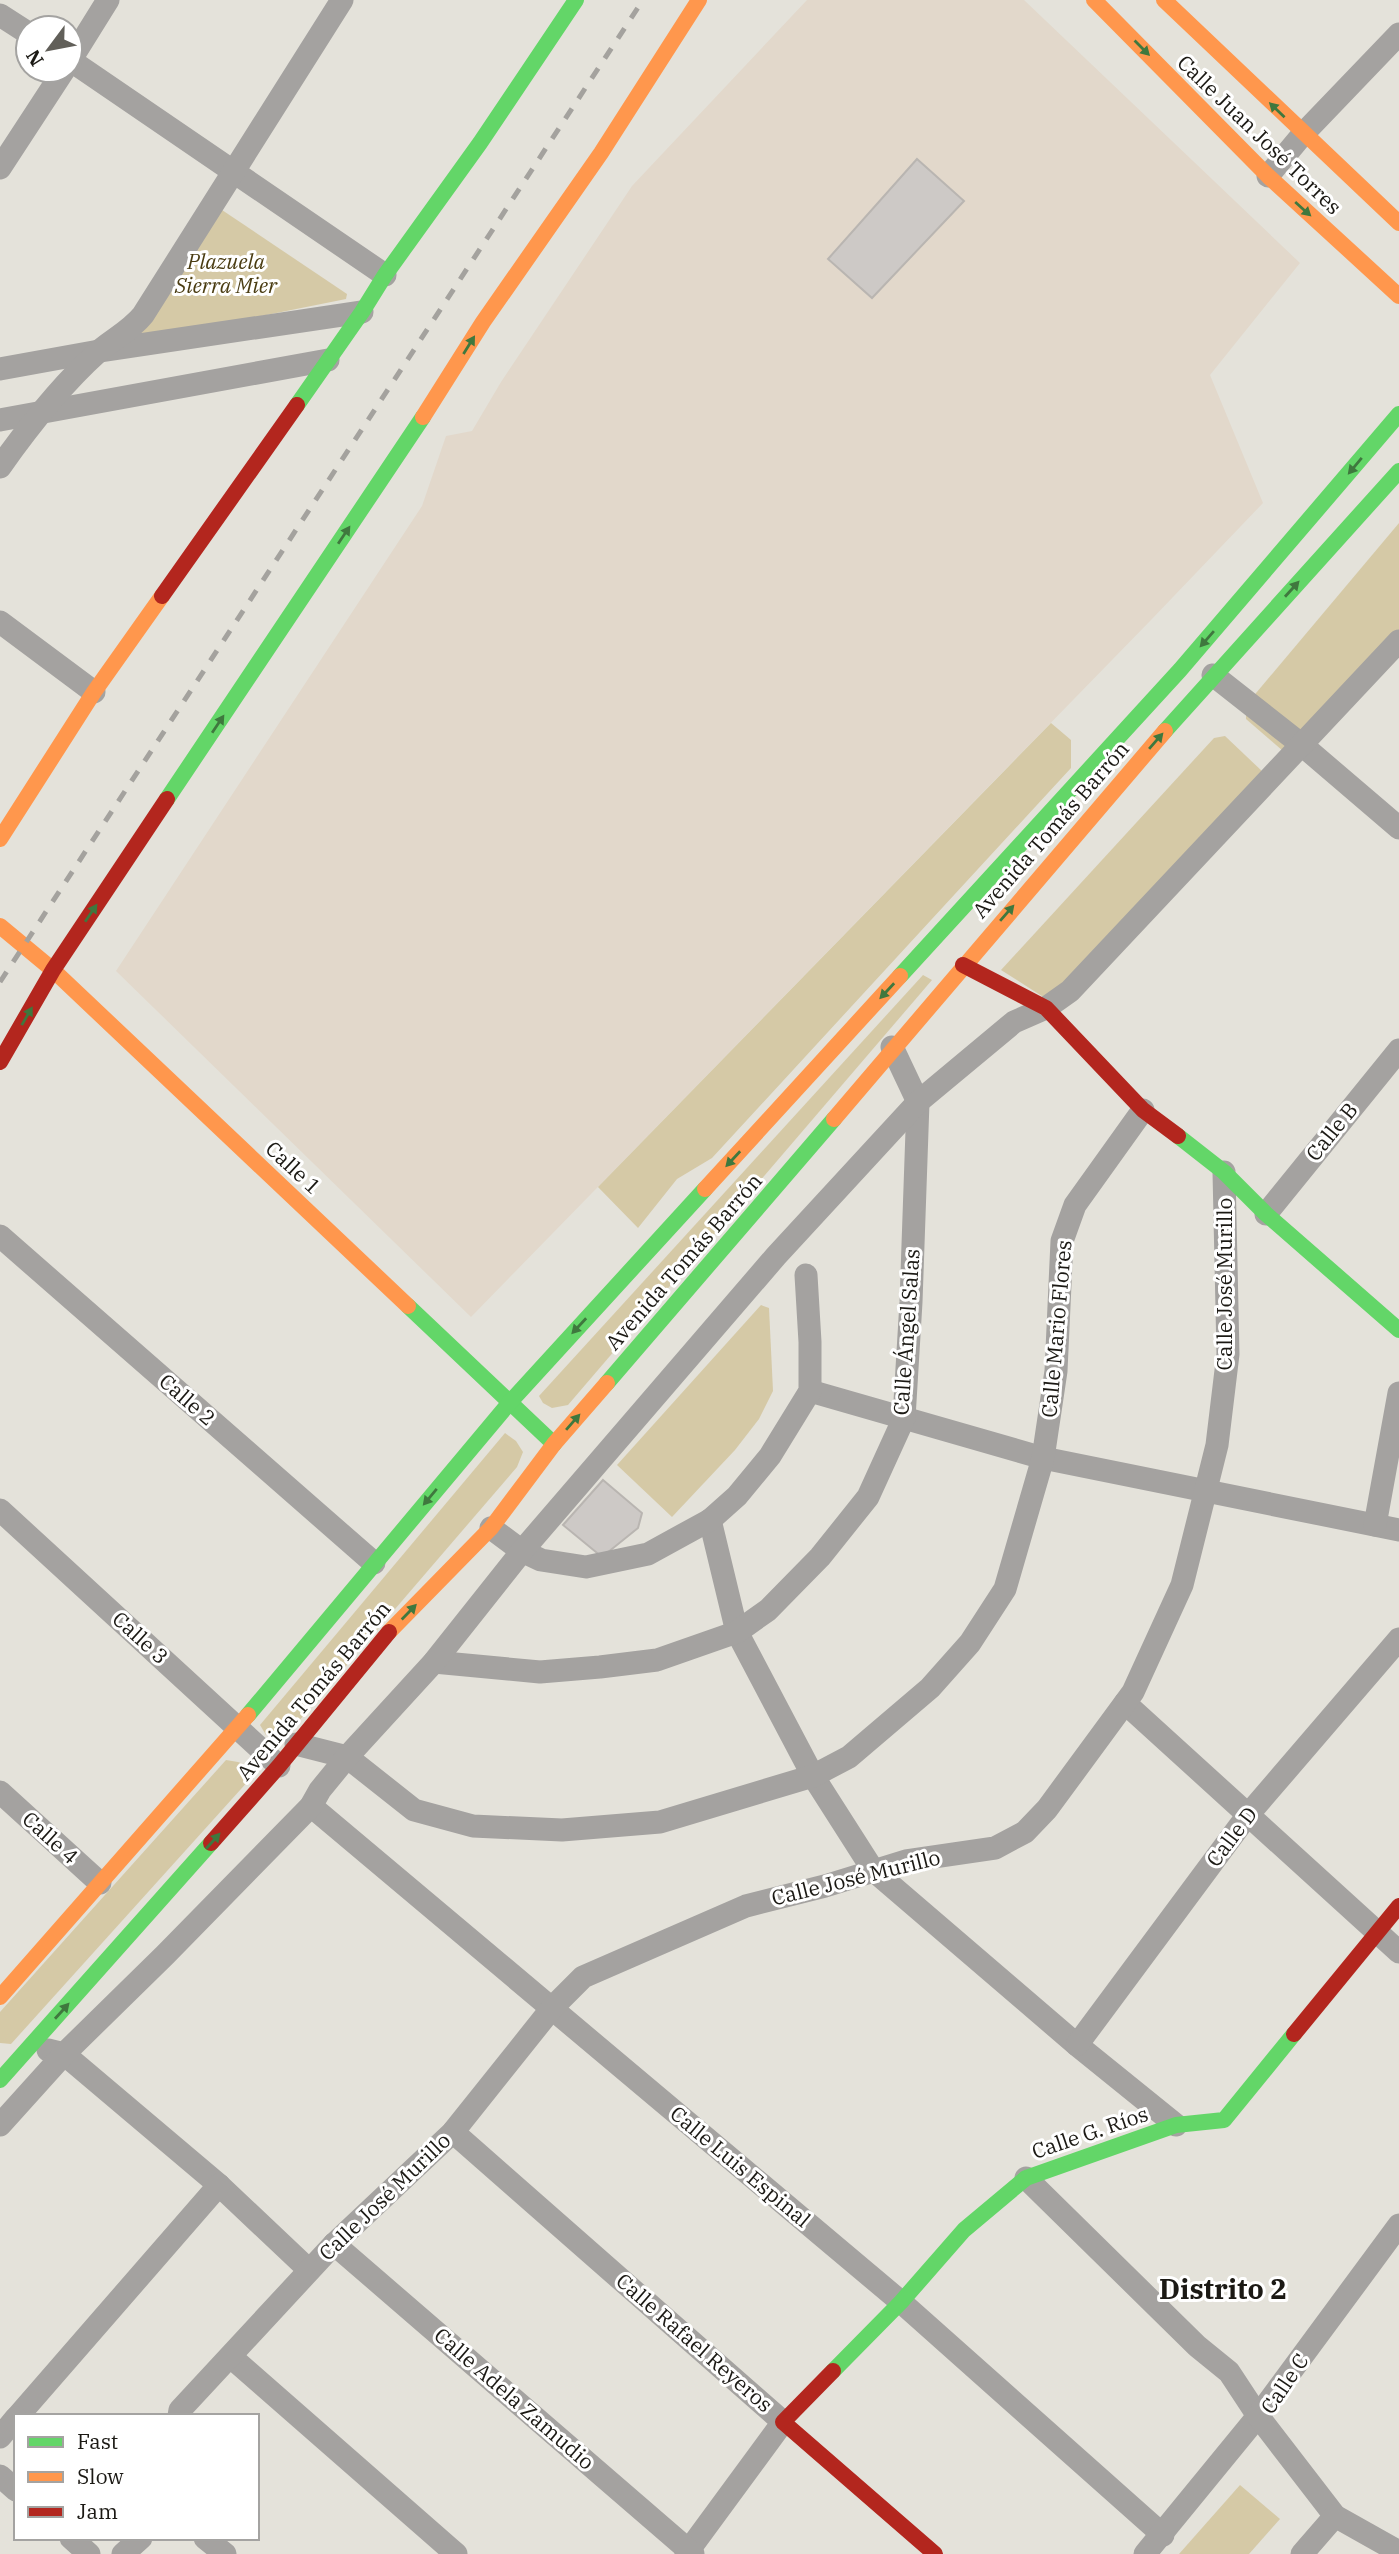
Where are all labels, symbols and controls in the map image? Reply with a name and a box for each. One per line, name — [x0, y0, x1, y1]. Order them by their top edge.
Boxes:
north arrow — [14, 14, 84, 84]
one-way arrow — [1133, 40, 1150, 57]
text: N — [20, 45, 49, 71]
street label: Calle Juan José Torres — [1171, 48, 1348, 220]
one-way arrow — [1269, 101, 1286, 118]
one-way arrow — [1294, 200, 1311, 216]
park label: Plazuela Sierra Mier — [174, 247, 278, 299]
one-way arrow — [462, 335, 475, 354]
one-way arrow — [1347, 457, 1363, 475]
one-way arrow — [337, 526, 351, 544]
one-way arrow — [1284, 580, 1299, 597]
one-way arrow — [1199, 629, 1214, 647]
one-way arrow — [211, 714, 224, 734]
one-way arrow — [1148, 732, 1163, 749]
street label: Avenida Tomás Barrón — [966, 735, 1135, 924]
one-way arrow — [84, 904, 97, 923]
one-way arrow — [999, 904, 1015, 922]
one-way arrow — [880, 982, 896, 999]
one-way arrow — [20, 1007, 33, 1026]
street label: Calle B — [1299, 1096, 1363, 1166]
street label: Calle 1 — [260, 1134, 327, 1200]
one-way arrow — [726, 1150, 742, 1167]
street label: Avenida Tomás Barrón — [599, 1167, 768, 1356]
street label: Calle José Murillo — [1210, 1198, 1238, 1370]
street label: Calle Mario Flores — [1034, 1239, 1078, 1419]
street label: Calle Ángel Salas — [886, 1248, 926, 1416]
one-way arrow — [572, 1317, 588, 1334]
street label: Calle 2 — [153, 1367, 222, 1432]
one-way arrow — [565, 1413, 581, 1431]
one-way arrow — [422, 1488, 437, 1506]
street label: Avenida Tomás Barrón — [230, 1595, 397, 1786]
one-way arrow — [400, 1604, 416, 1621]
street label: Calle 3 — [107, 1605, 175, 1670]
street label: Calle D — [1199, 1801, 1263, 1872]
street label: Calle 4 — [17, 1805, 85, 1870]
one-way arrow — [205, 1832, 221, 1850]
street label: Calle José Murillo — [768, 1843, 943, 1912]
one-way arrow — [54, 2002, 70, 2020]
street label: Calle Luis Espinal — [665, 2099, 817, 2233]
street label: Calle G. Ríos — [1028, 2099, 1152, 2165]
street label: Calle José Murillo — [312, 2126, 456, 2266]
street label: Calle Rafael Reyeros — [610, 2266, 779, 2418]
district label: Distrito 2 — [1159, 2270, 1287, 2307]
street label: Calle Adela Zamudio — [429, 2321, 601, 2476]
street label: Calle C — [1254, 2348, 1315, 2419]
legend — [14, 2414, 259, 2540]
text: Fast — [77, 2427, 118, 2455]
text: Slow — [77, 2462, 124, 2490]
text: Jam — [77, 2497, 118, 2525]

